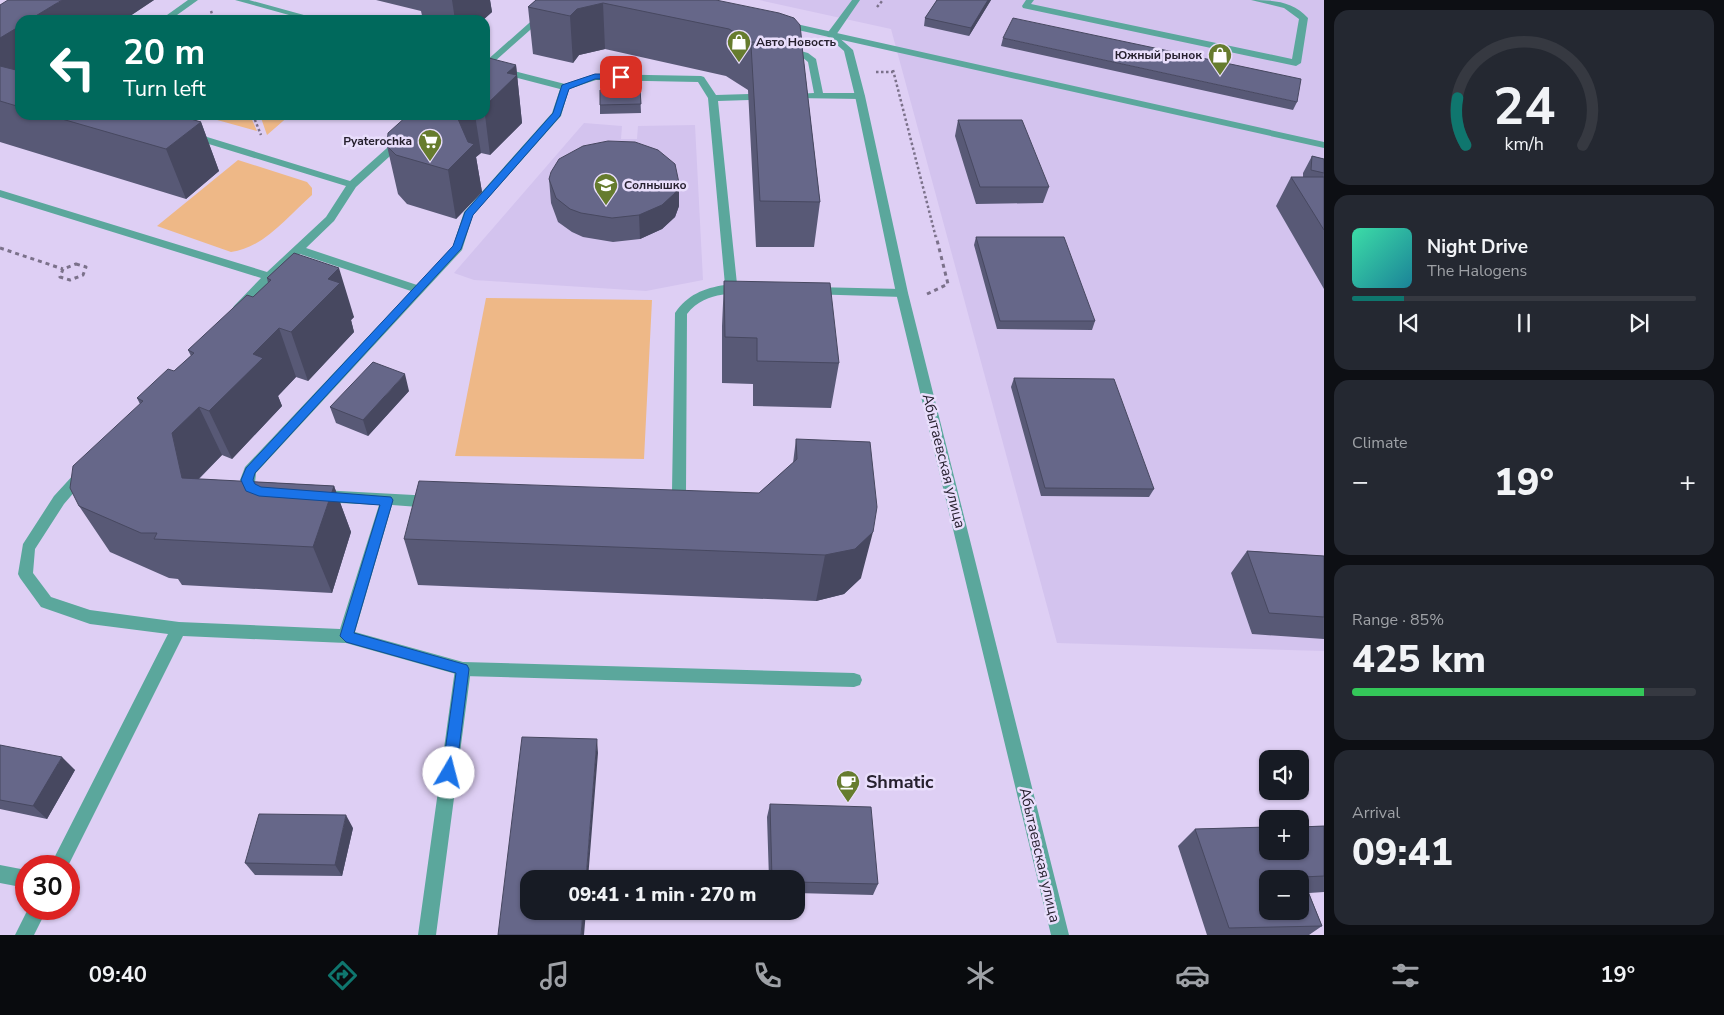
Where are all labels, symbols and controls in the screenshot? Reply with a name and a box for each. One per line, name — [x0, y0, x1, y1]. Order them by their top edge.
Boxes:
text: 20 m — [123, 29, 205, 76]
shop icon: Авто Новость — [726, 29, 752, 63]
place label: Авто Новость — [756, 34, 837, 50]
icon: left — [40, 35, 105, 100]
shop icon: Южный рынок — [1207, 42, 1233, 76]
place label: Южный рынок — [1115, 47, 1202, 63]
pin — [600, 56, 642, 98]
icon: arrive — [607, 63, 635, 91]
text: 24 — [1493, 71, 1555, 142]
text: Turn left — [123, 74, 206, 104]
supermarket icon: Pyaterochka — [417, 128, 443, 162]
text: km/h — [1504, 132, 1544, 156]
place label: Pyaterochka — [343, 133, 412, 149]
school or university icon: Солнышко — [593, 172, 619, 206]
place label: Солнышко — [624, 177, 687, 193]
text: Night Drive — [1427, 234, 1528, 260]
text: The Halogens — [1427, 260, 1527, 282]
icon: previous — [1395, 309, 1423, 337]
icon: pause — [1510, 309, 1538, 337]
icon: next — [1625, 309, 1653, 337]
street label: Абытаевская улица — [918, 392, 970, 530]
text: Climate — [1352, 432, 1407, 454]
text: 19° — [1494, 457, 1554, 508]
text: − — [1352, 463, 1369, 501]
text: + — [1679, 463, 1696, 501]
text: Range · 85% — [1352, 609, 1444, 631]
text: 425 km — [1352, 634, 1486, 685]
position arrow — [422, 746, 474, 798]
map controls — [1259, 750, 1309, 920]
button: sound — [1259, 750, 1309, 800]
cafe icon: Shmatic — [835, 769, 861, 803]
place label: Shmatic — [866, 770, 934, 794]
street label: Абытаевская улица — [1015, 786, 1065, 924]
text: Arrival — [1352, 802, 1400, 824]
button: + — [1259, 810, 1309, 860]
text: 09:41 — [1352, 827, 1453, 878]
speed limit sign: 30 — [15, 855, 80, 920]
button: − — [1259, 870, 1309, 920]
text: 09:41 · 1 min · 270 m — [569, 882, 756, 908]
icon: directions — [325, 958, 360, 993]
icon: music — [537, 958, 572, 993]
icon: phone — [750, 958, 785, 993]
icon: climate — [963, 958, 998, 993]
icon: car — [1175, 958, 1210, 993]
icon: filters — [1388, 958, 1423, 993]
text: 09:40 — [89, 960, 147, 990]
text: 19° — [1600, 960, 1635, 990]

